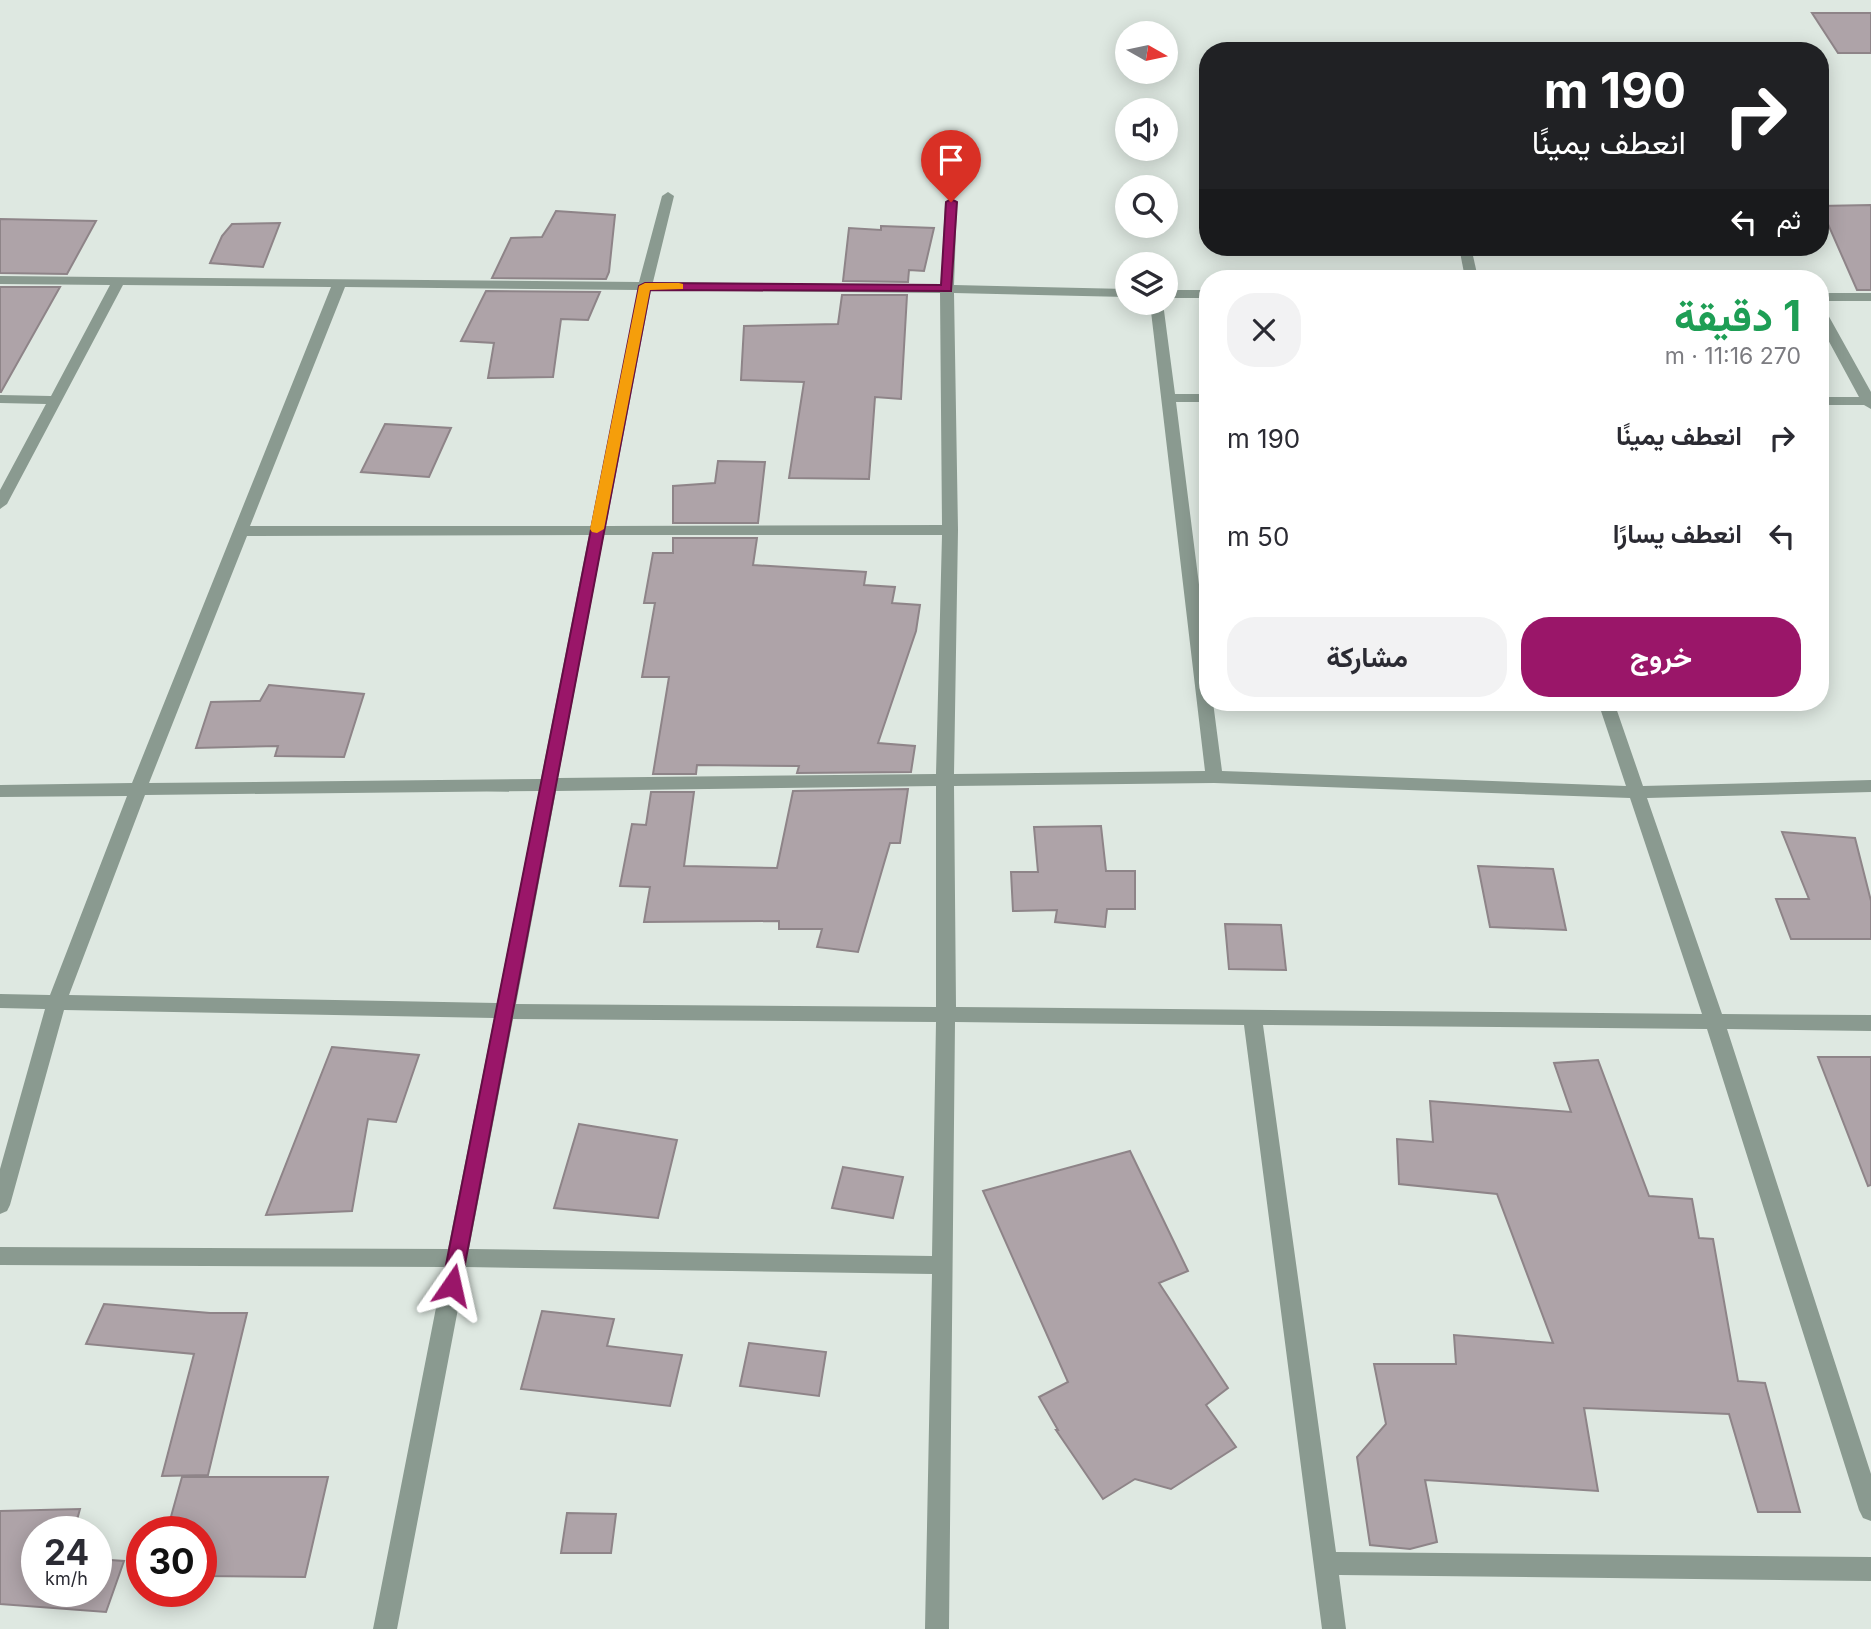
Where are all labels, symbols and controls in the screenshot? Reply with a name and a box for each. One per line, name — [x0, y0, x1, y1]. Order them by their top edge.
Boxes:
north arrow — [1115, 21, 1178, 84]
map controls — [1115, 21, 1178, 315]
text: 190 m — [1544, 61, 1686, 120]
icon: right — [1710, 70, 1801, 161]
button: sound — [1115, 98, 1178, 161]
text: انعطف يمينًا — [1532, 123, 1686, 162]
pin — [921, 130, 981, 202]
icon: arrive — [932, 141, 970, 179]
button: search — [1115, 175, 1178, 238]
icon: left — [1725, 203, 1763, 241]
text: ثم — [1777, 204, 1801, 235]
button: layers — [1115, 252, 1178, 315]
text: 1 دقيقة — [1674, 290, 1801, 341]
button: close — [1227, 293, 1301, 367]
text: 270 m · 11:16 — [1665, 342, 1801, 370]
icon: right — [1763, 419, 1801, 457]
text: انعطف يمينًا — [1616, 420, 1742, 451]
text: 190 m — [1227, 423, 1300, 454]
icon: left — [1763, 517, 1801, 555]
text: انعطف يسارًا — [1613, 518, 1742, 549]
text: 50 m — [1227, 521, 1289, 552]
button: مشاركة — [1227, 617, 1507, 697]
button: خروج — [1521, 617, 1801, 697]
position arrow — [415, 1248, 489, 1322]
speed limit sign: 30 — [126, 1516, 217, 1607]
text: 24 — [44, 1531, 89, 1573]
text: km/h — [45, 1568, 88, 1589]

